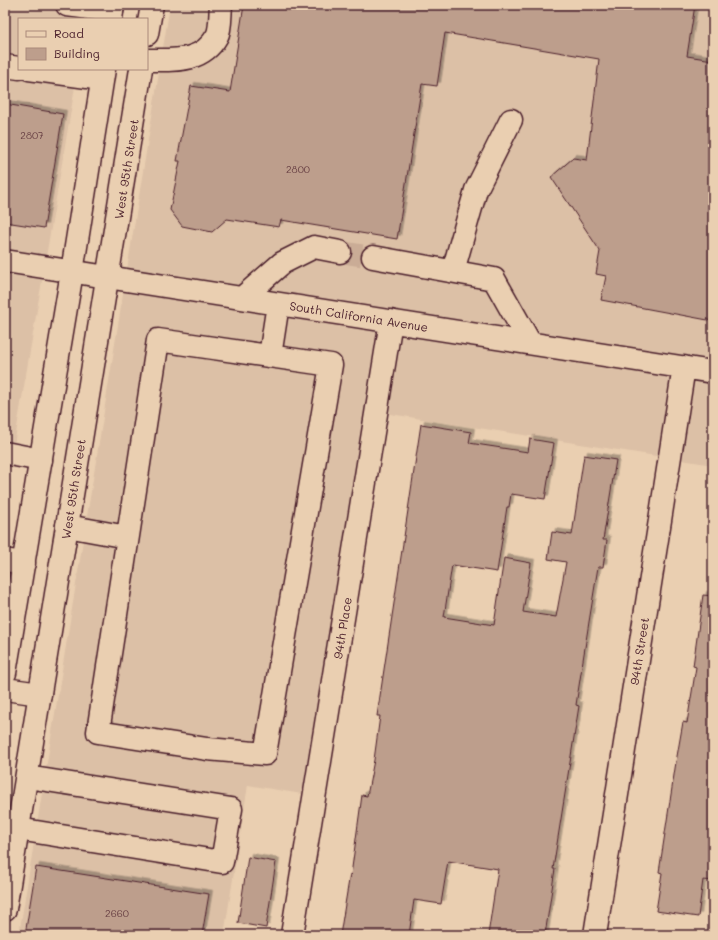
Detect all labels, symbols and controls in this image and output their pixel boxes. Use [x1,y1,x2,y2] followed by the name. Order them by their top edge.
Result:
[18,18,148,70] legend
[54,25,84,41] text: Road
[54,45,100,61] text: Building
[110,118,142,220] street label: West 95th Street
[20,128,44,142] house number: 2807
[286,162,310,176] house number: 2800
[289,297,429,335] street label: South California Avenue
[57,438,89,540] street label: West 95th Street
[329,596,355,660] street label: 94th Place
[626,616,652,686] street label: 94th Street
[105,906,129,920] house number: 2660

